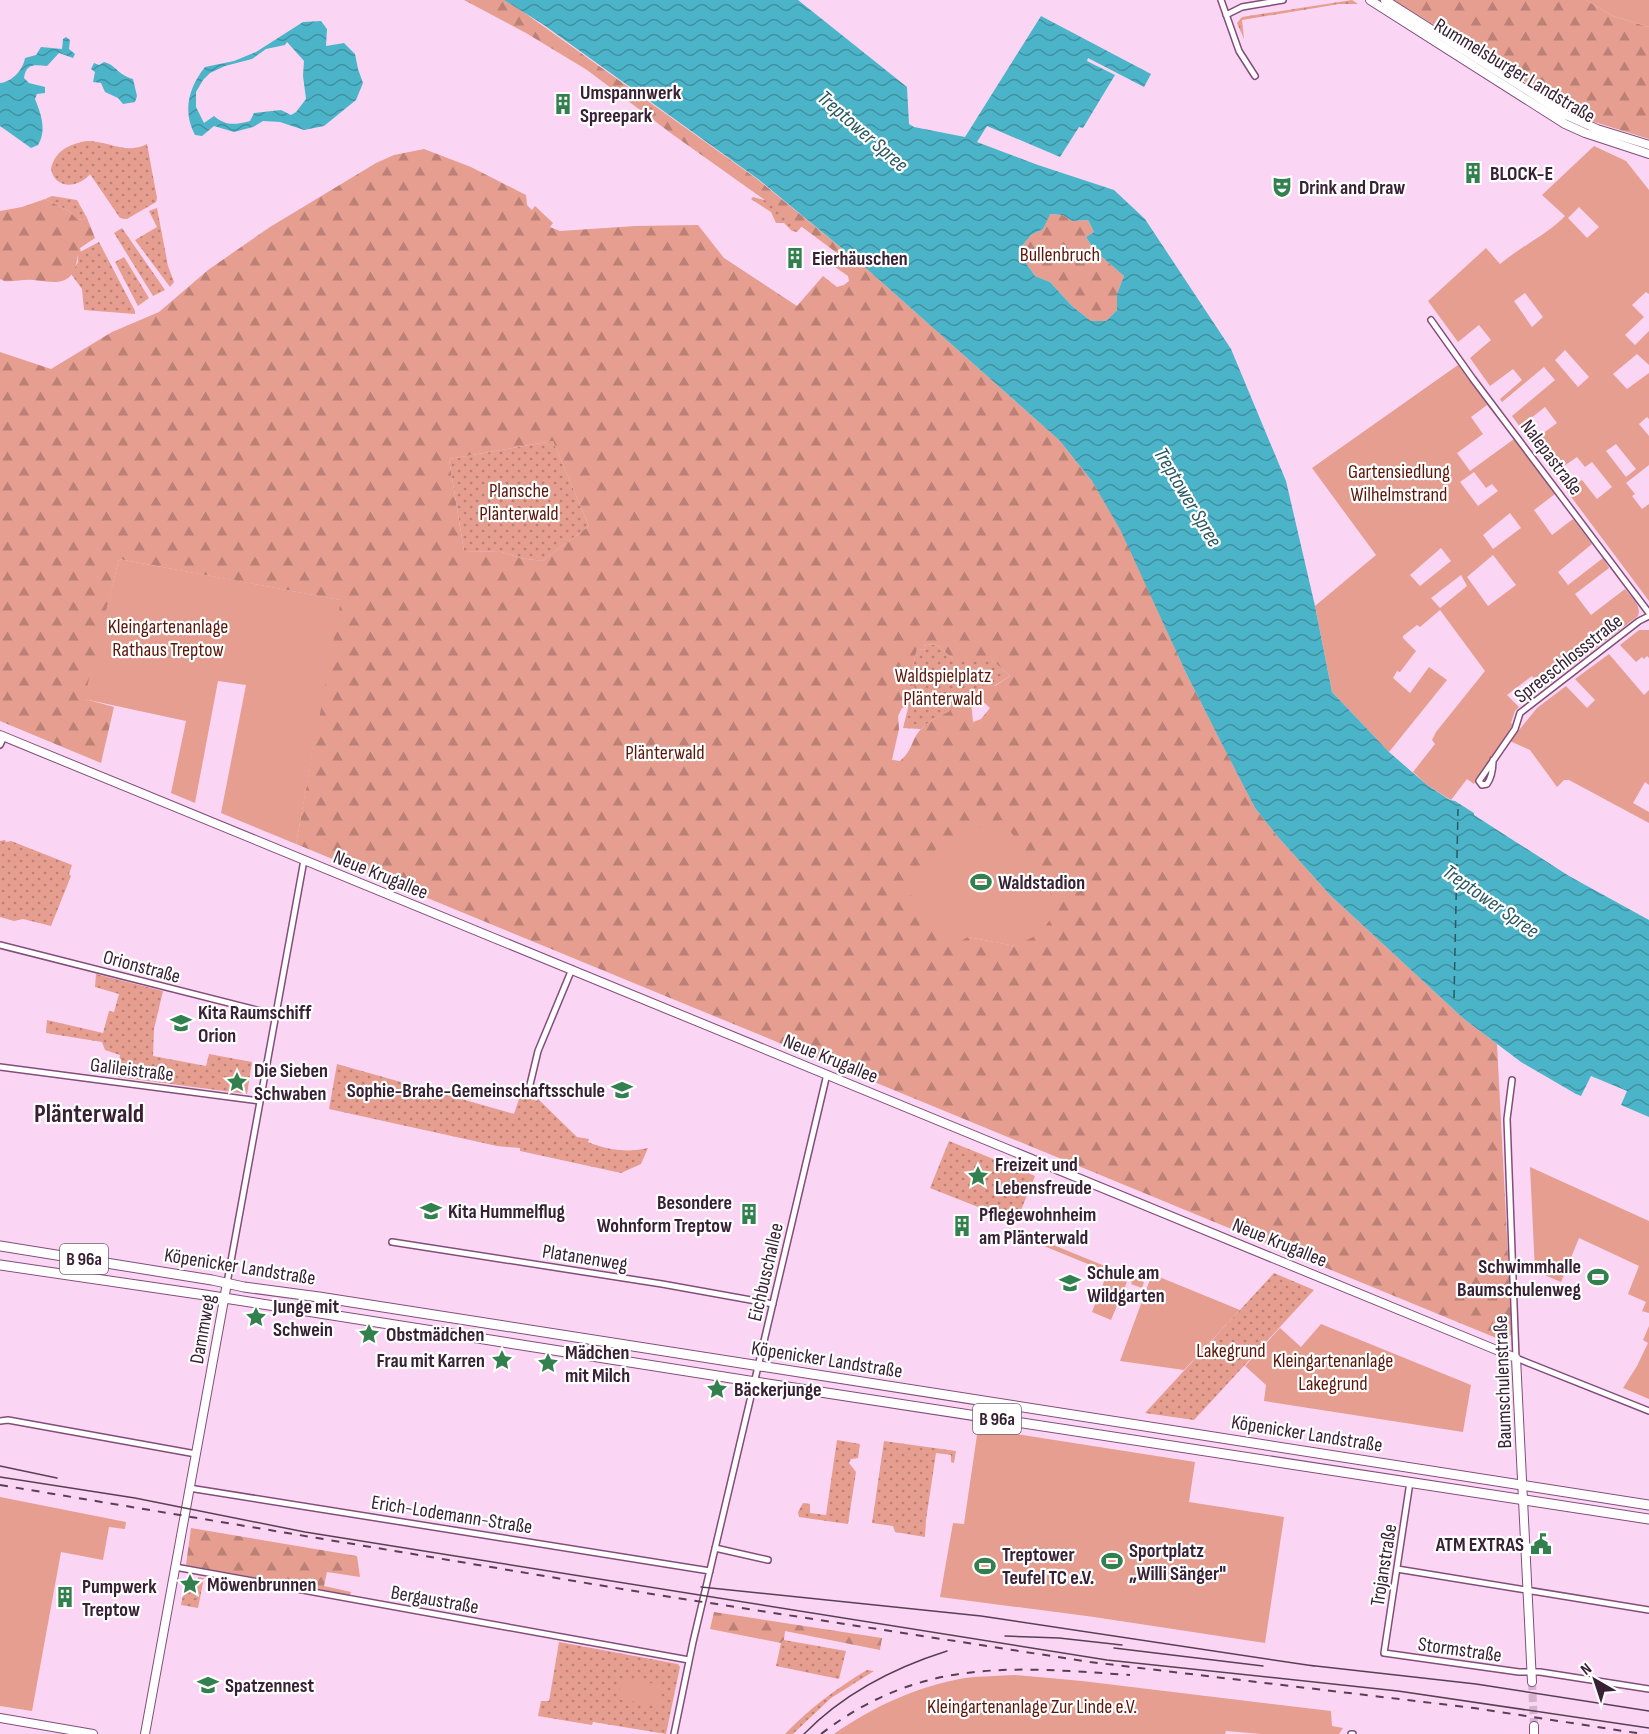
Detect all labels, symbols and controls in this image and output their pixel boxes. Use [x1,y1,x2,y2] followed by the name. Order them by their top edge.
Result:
[1430,13,1599,128] street label: Rummelsburger Landstraße
[580,81,682,128] place label: Umspannwerk Spreepark
[812,85,913,178] water label: Treptower Spree
[551,92,575,116] building icon: Umspannwerk Spreepark
[1461,161,1485,185] building icon: BLOCK-E
[1490,162,1553,186] place label: BLOCK-E
[1270,175,1294,199] theatre icon: Drink and Draw
[1299,176,1405,200] place label: Drink and Draw
[1020,243,1100,267] park label: Bullenbruch
[783,246,807,270] building icon: Eierhäuschen
[812,247,908,271] place label: Eierhäuschen
[1515,415,1587,500] street label: Nalepastraße
[1148,443,1227,552] water label: Treptower Spree
[1348,460,1450,507] park label: Gartensiedlung Wilhelmstrand
[479,479,559,526] park label: Plansche Plänterwald
[1510,609,1628,709] street label: Spreeschlossstraße
[108,615,228,662] park label: Kleingartenanlage Rathaus Treptow
[895,664,991,711] park label: Waldspielplatz Plänterwald
[625,741,705,765] park label: Plänterwald
[330,845,431,905] street label: Neue Krugallee
[1438,859,1544,944] water label: Treptower Spree
[969,870,993,894] sports icon: Waldstadion
[998,871,1085,895] place label: Waldstadion
[100,945,183,989] street label: Orionstraße
[198,1001,312,1048] place label: Kita Raumschiff Orion
[169,1011,193,1035] school or university icon: Kita Raumschiff Orion
[780,1029,881,1089] street label: Neue Krugallee
[89,1053,175,1087] street label: Galileistraße
[254,1059,328,1106] place label: Die Sieben Schwaben
[225,1070,249,1094] place icon: Die Sieben Schwaben
[610,1078,634,1102] school or university icon: Sophie-Brahe-Gemeinschaftsschule
[347,1079,605,1103] place label: Sophie-Brahe-Gemeinschaftsschule
[34,1099,144,1130] district label: Plänterwald
[995,1153,1092,1200] place label: Freizeit und Lebensfreude
[966,1164,990,1188] place icon: Freizeit und Lebensfreude
[597,1191,732,1238] place label: Besondere Wohnform Treptow
[419,1199,443,1223] school or university icon: Kita Hummelflug
[448,1200,565,1224] place label: Kita Hummelflug
[737,1202,761,1226] building icon: Besondere Wohnform Treptow
[979,1203,1096,1250] place label: Pflegewohnheim am Plänterwald
[1229,1213,1330,1273] street label: Neue Krugallee
[950,1214,974,1238] building icon: Pflegewohnheim am Plänterwald
[743,1221,789,1324] street label: Eichbuschallee
[541,1239,629,1277] street label: Platanenweg
[163,1243,317,1291] street label: Köpenicker Landstraße
[60,1244,108,1274] road number: B 96a
[1457,1255,1582,1302] place label: Schwimmhalle Baumschulenweg
[1087,1261,1165,1308] place label: Schule am Wildgarten
[1586,1265,1610,1289] sports icon: Schwimmhalle Baumschulenweg
[1058,1271,1082,1295] school or university icon: Schule am Wildgarten
[185,1292,221,1366] street label: Dammweg
[272,1295,339,1342] place label: Junge mit Schwein
[244,1305,268,1329] place icon: Junge mit Schwein
[1489,1315,1517,1449] street label: Baumschulenstraße
[357,1322,381,1346] place icon: Obstmädchen
[386,1323,484,1347] place label: Obstmädchen
[750,1336,904,1384] street label: Köpenicker Landstraße
[1196,1339,1266,1363] park label: Lakegrund
[565,1341,630,1388] place label: Mädchen mit Milch
[490,1348,514,1372] place icon: Frau mit Karren
[376,1349,485,1373] place label: Frau mit Karren
[1273,1349,1393,1396] park label: Kleingartenanlage Lakegrund
[536,1351,560,1375] place icon: Mädchen mit Milch
[705,1377,729,1401] place icon: Bäckerjunge
[734,1378,821,1402] place label: Bäckerjunge
[973,1404,1021,1434] road number: B 96a
[1230,1410,1384,1458] street label: Köpenicker Landstraße
[370,1490,534,1540] street label: Erich-Lodemann-Straße
[1366,1522,1402,1608] street label: Trojanstraße
[1529,1532,1553,1556] public building icon: ATM EXTRAS
[1435,1533,1524,1557] place label: ATM EXTRAS
[1129,1539,1226,1586] place label: Sportplatz „Willi Sänger"
[1002,1543,1094,1590] place label: Treptower Teufel TC e.V.
[1100,1549,1124,1573] sports icon: Sportplatz „Willi Sänger"
[973,1554,997,1578] sports icon: Treptower Teufel TC e.V.
[178,1572,202,1596] place icon: Möwenbrunnen
[207,1573,317,1597] place label: Möwenbrunnen
[82,1575,157,1622] place label: Pumpwerk Treptow
[389,1580,481,1620] street label: Bergaustraße
[53,1585,77,1609] building icon: Pumpwerk Treptow
[1416,1632,1503,1668] street label: Stormstraße
[1565,1650,1625,1710] north arrow
[1577,1659,1596,1680] text: N
[196,1673,220,1697] school or university icon: Spatzennest
[225,1674,315,1698] place label: Spatzennest
[927,1695,1137,1719] park label: Kleingartenanlage Zur Linde e.V.

